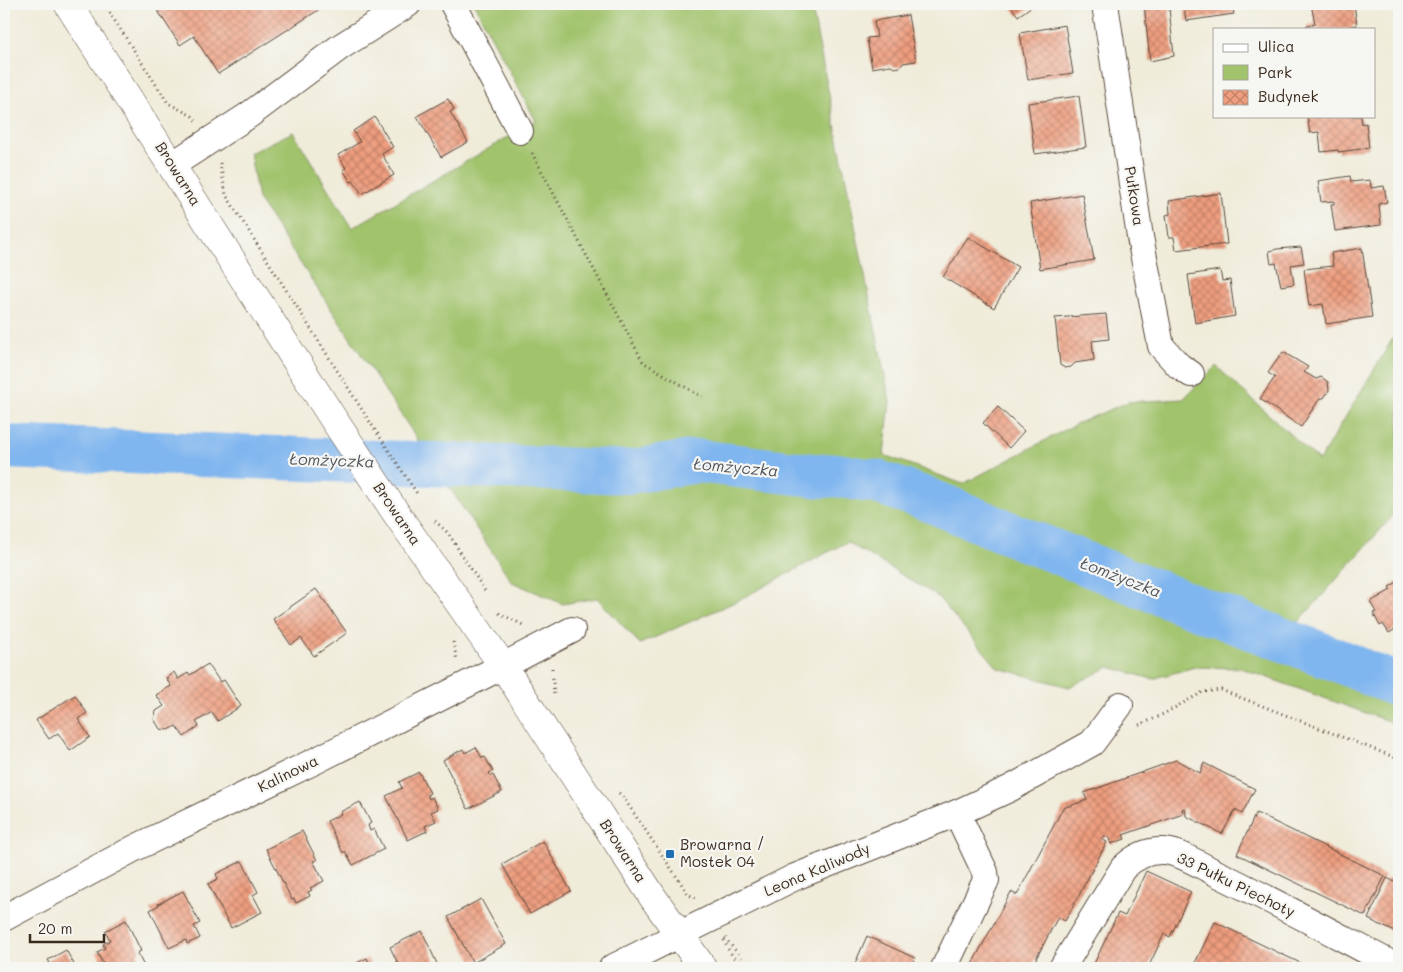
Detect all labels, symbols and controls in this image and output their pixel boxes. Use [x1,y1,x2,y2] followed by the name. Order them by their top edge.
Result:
[1213,28,1376,118] legend
[1258,36,1295,56] text: Ulica
[1258,62,1292,82] text: Park
[1258,86,1318,106] text: Budynek
[151,138,206,209] street label: Browarna
[1120,165,1150,227] street label: Pułkowa
[289,448,375,471] water label: Łomżyczka
[693,452,779,481] water label: Łomżyczka
[369,478,426,549] street label: Browarna
[1078,552,1164,602] water label: Łomżyczka
[254,750,321,796] street label: Kalinowa
[596,815,652,886] street label: Browarna
[680,834,765,871] place label: Browarna / Mostek 04
[761,838,873,900] street label: Leona Kaliwody
[1174,847,1299,921] street label: 33 Pułku Piechoty
[664,848,676,860] marker: Browarna / Mostek 04
[30,912,104,944] scale bar
[38,918,72,938] text: 20 m

